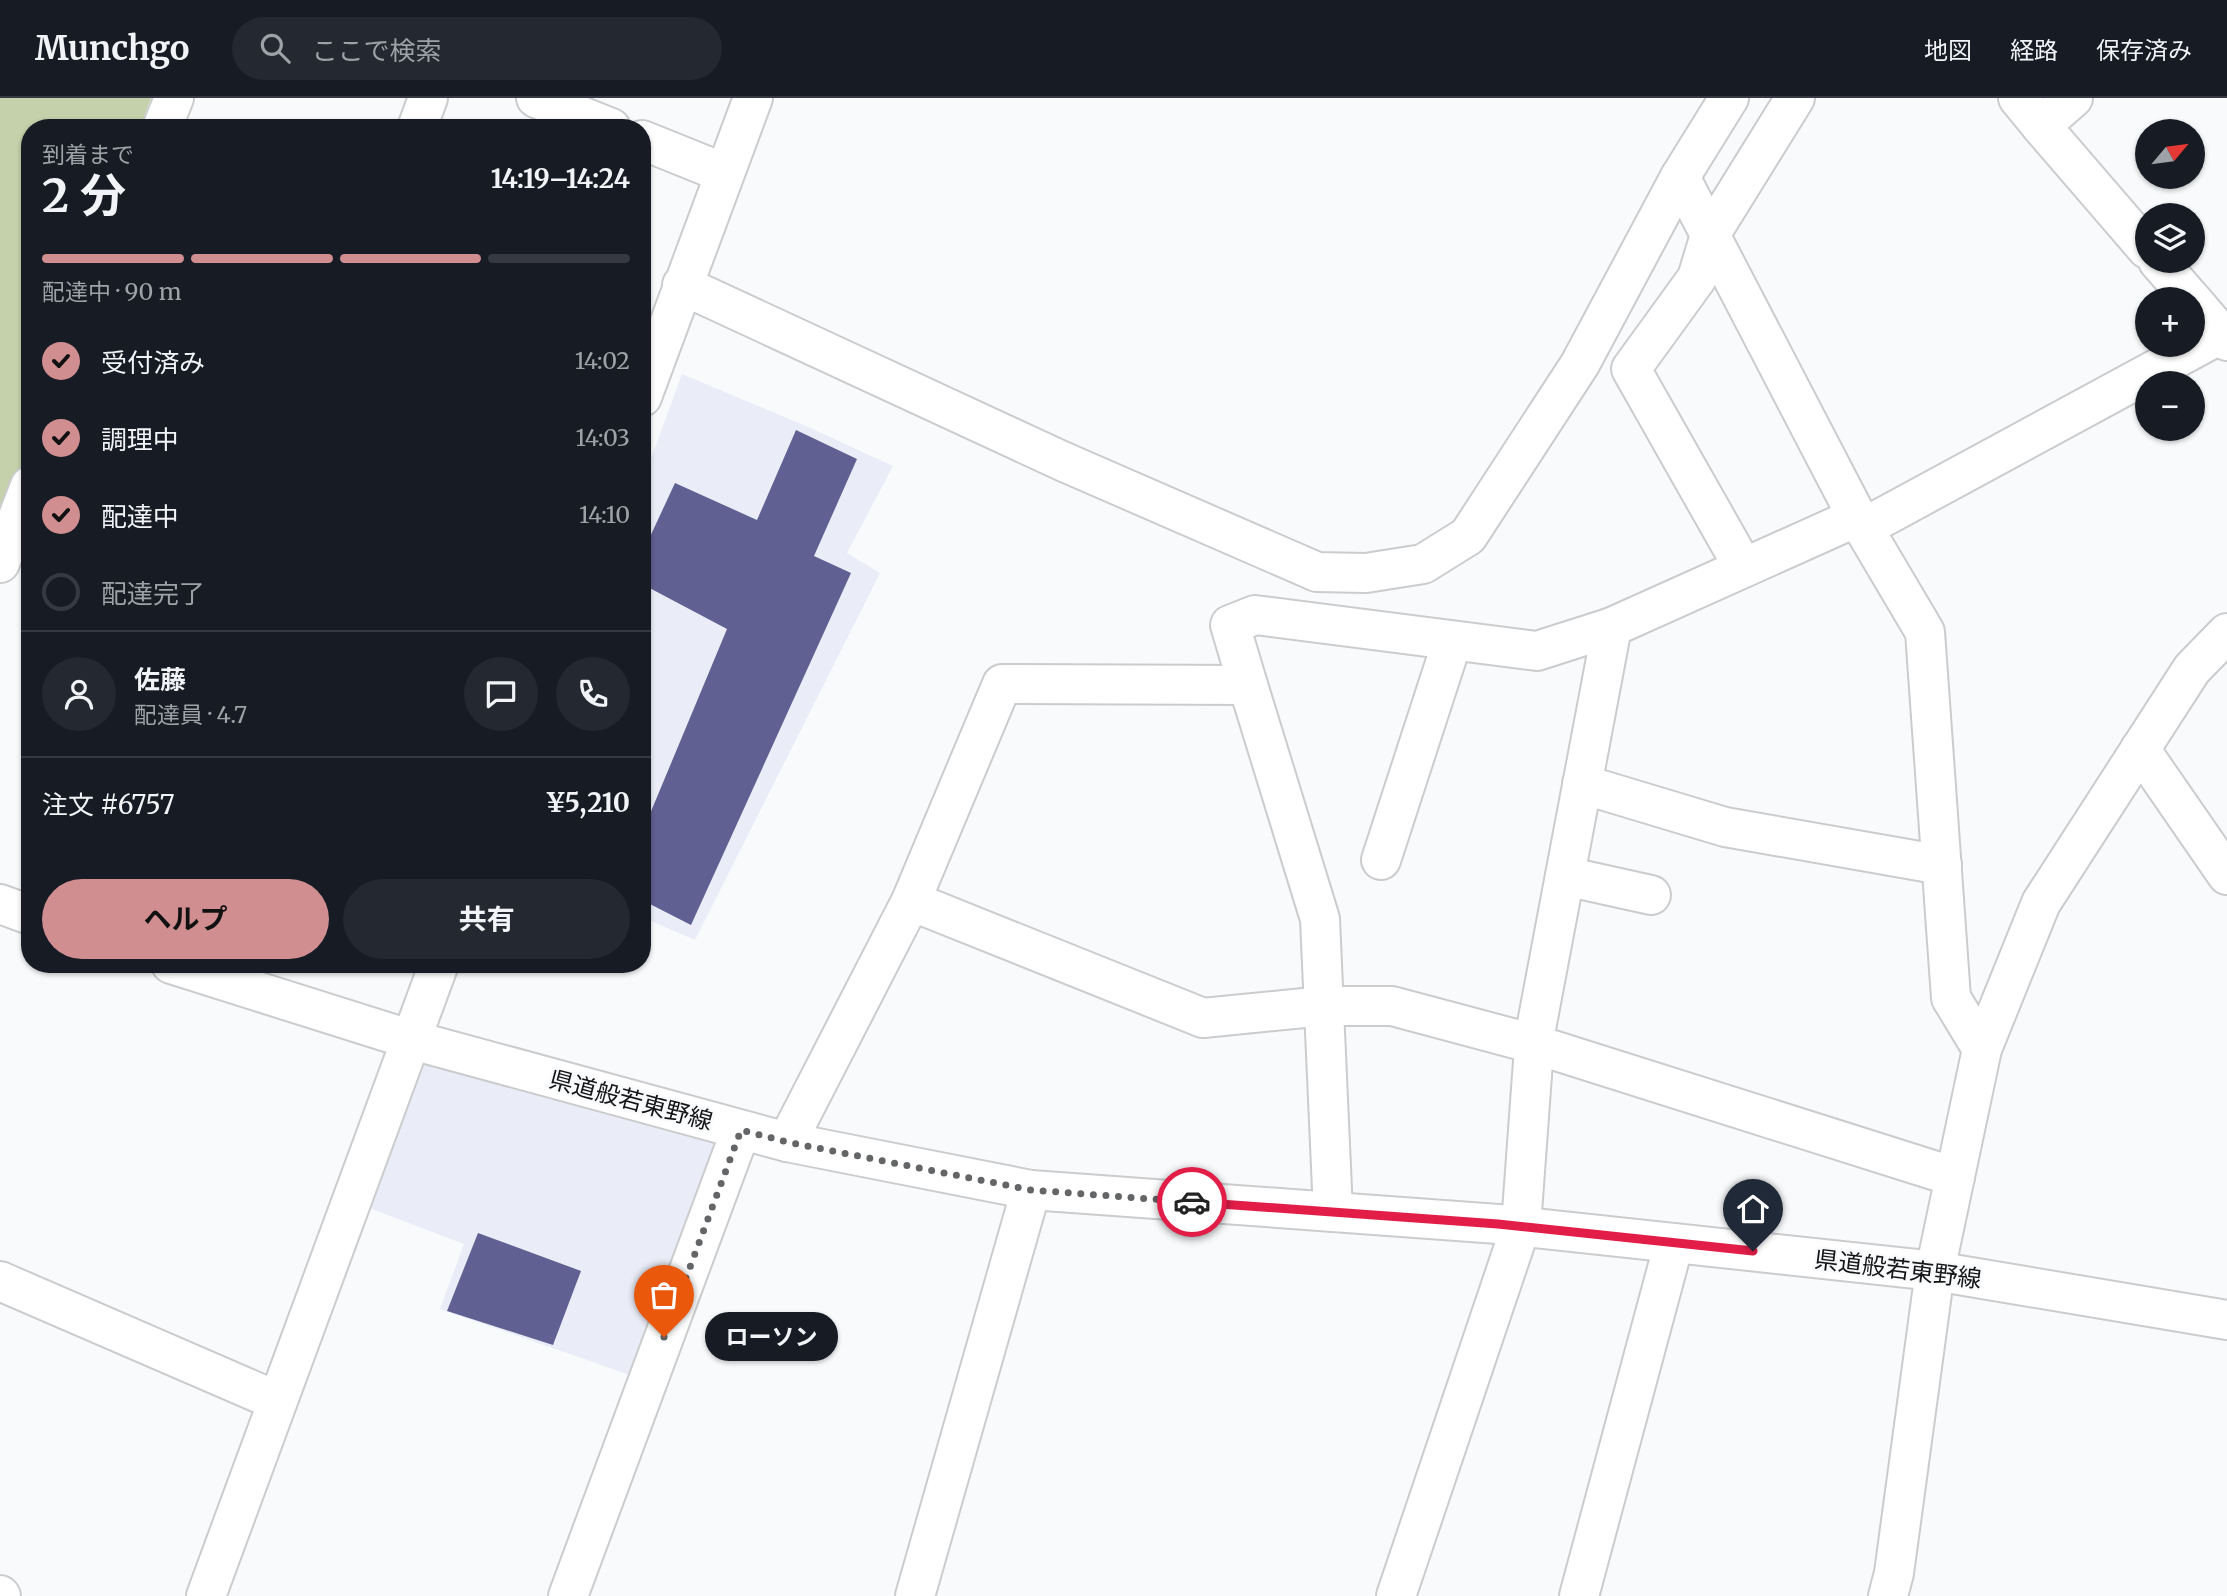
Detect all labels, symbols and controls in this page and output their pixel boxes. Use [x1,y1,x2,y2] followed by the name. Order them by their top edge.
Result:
[232,17,722,80] search box
[35,28,190,69] text: Munchgo
[256,29,294,67] icon: search
[312,34,442,67] text: ここで検索
[1924,35,1972,66] text: 地図
[2010,35,2058,66] text: 経路
[2096,35,2192,66] text: 保存済み
[2135,119,2205,189] north arrow
[2135,119,2205,441] map controls
[42,140,134,169] text: 到着まで
[491,162,630,195] text: 14:19–14:24
[42,167,126,225] text: 2 分
[2135,203,2205,273] button: layers
[42,277,182,306] text: 配達中 · 90 m
[2135,287,2205,357] button: +
[42,342,80,380] icon: check
[101,346,205,379] text: 受付済み
[575,346,630,375] text: 14:02
[2135,371,2205,441] button: −
[42,419,80,457] icon: check
[101,423,179,456] text: 調理中
[576,423,630,452] text: 14:03
[42,496,80,534] icon: check
[101,500,179,533] text: 配達中
[579,500,630,529] text: 14:10
[101,577,205,610] text: 配達完了
[42,657,116,731] button: person
[464,657,538,731] button: chat
[556,657,630,731] button: phone
[134,663,186,696] text: 佐藤
[134,700,247,729] text: 配達員 · 4.7
[545,786,630,819] text: ¥5,210
[42,788,174,821] text: 注文 #6757
[42,879,329,959] button: ヘルプ
[343,879,630,959] button: 共有
[546,1063,716,1137] street label: 県道般若東野線
[1157,1167,1227,1237] courier
[1723,1179,1783,1251] pin
[1173,1183,1211,1221] icon: car
[1734,1190,1772,1228] icon: home
[1813,1243,1983,1295] street label: 県道般若東野線
[634,1265,694,1337] pin
[645,1276,683,1314] icon: bag
[706,1312,839,1362] callout: ローソン
[726,1322,818,1351] text: ローソン

